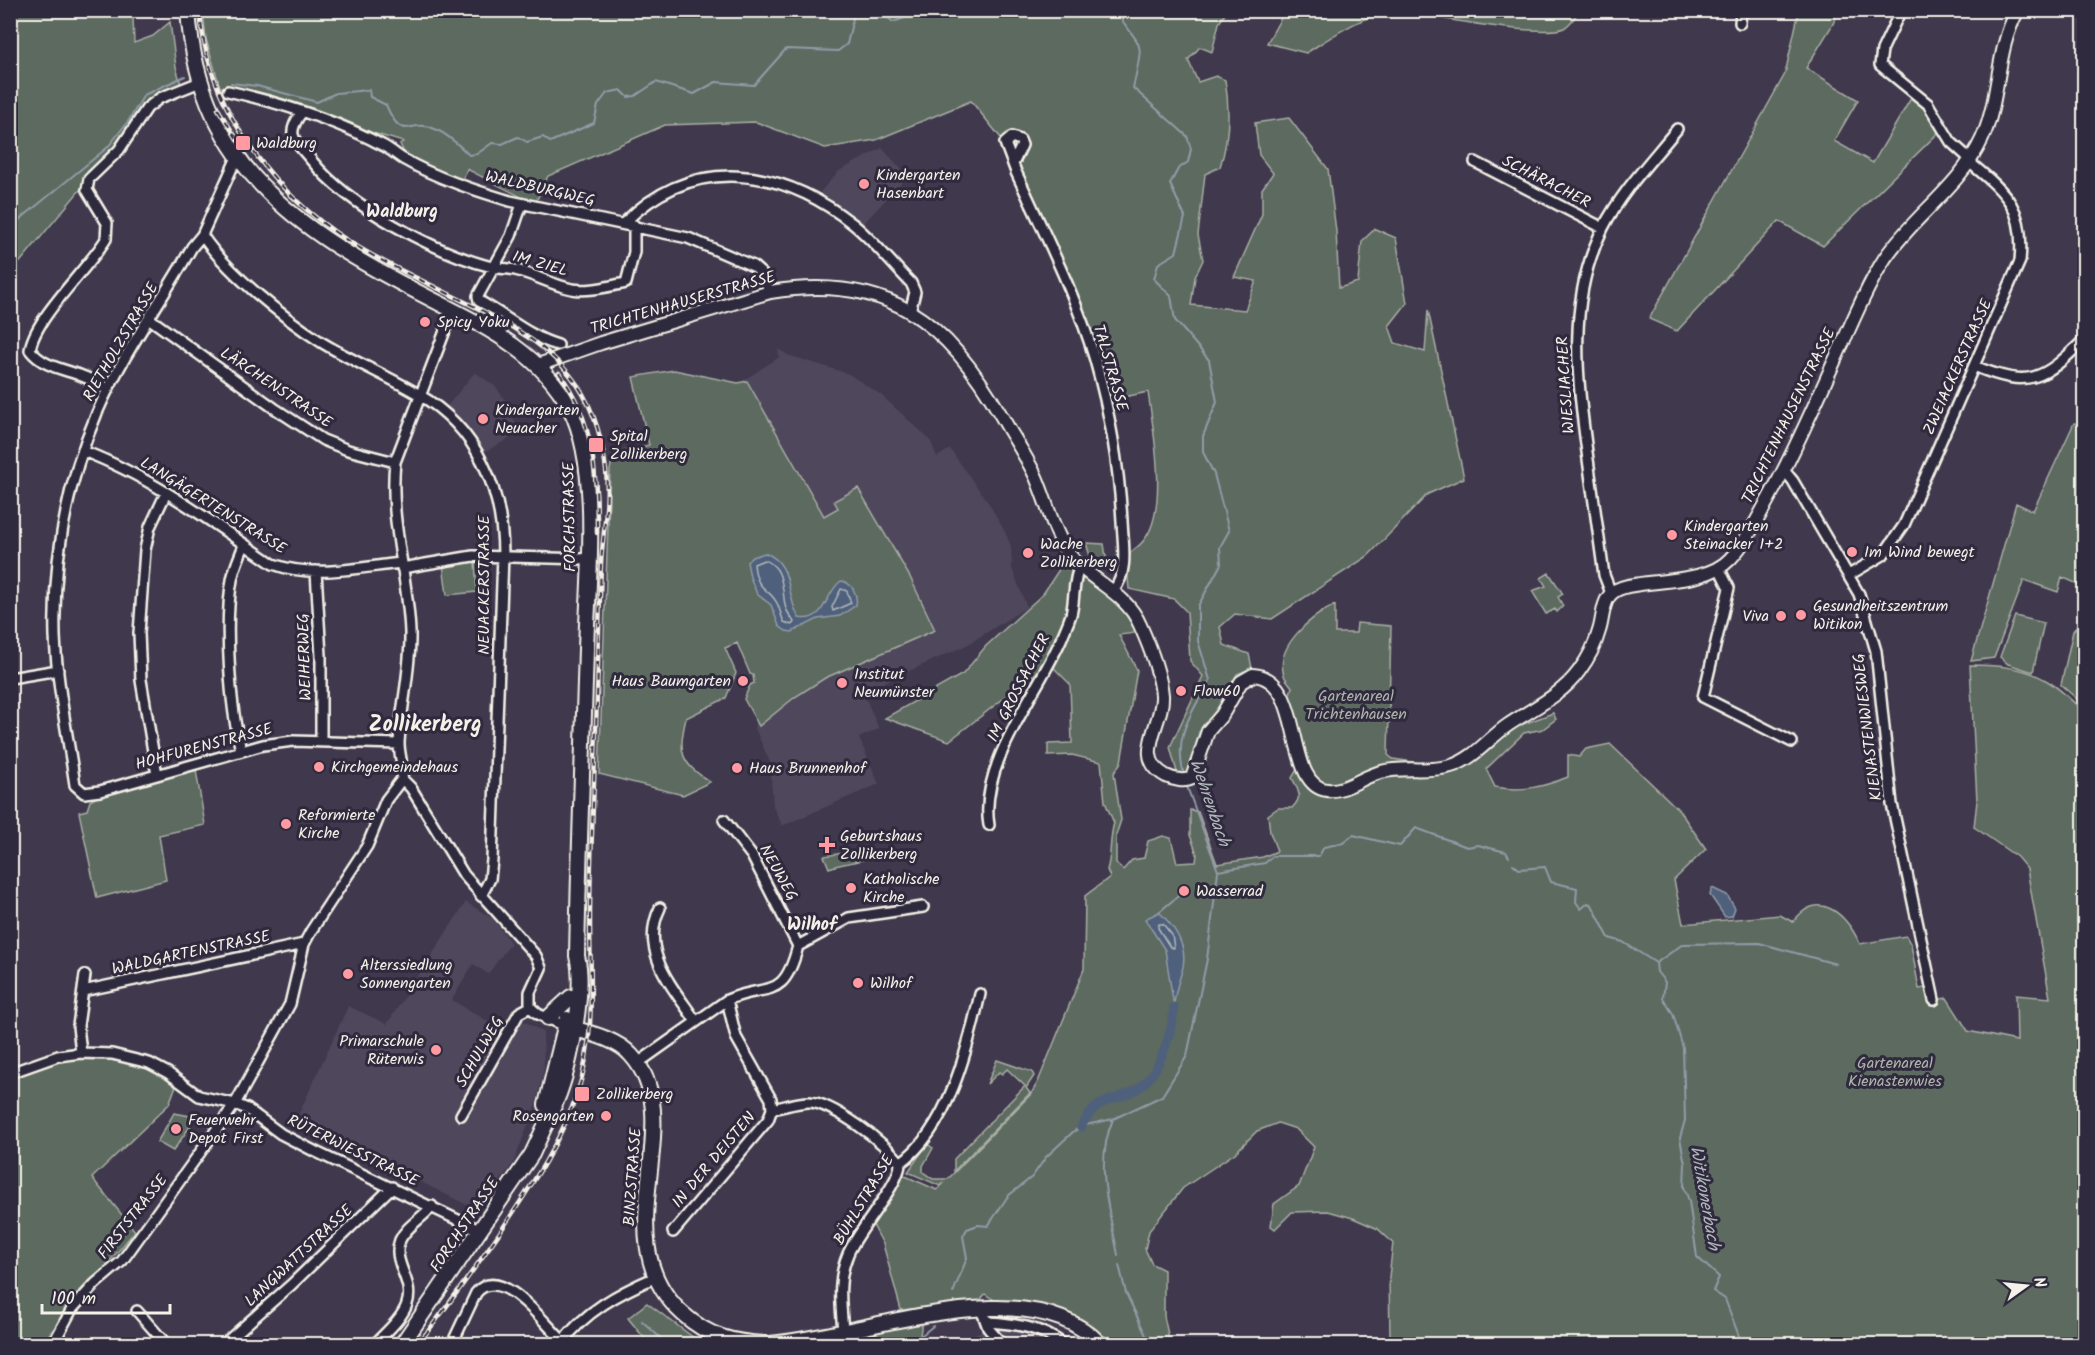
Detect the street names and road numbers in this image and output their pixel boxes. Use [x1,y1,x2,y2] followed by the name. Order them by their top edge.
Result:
[1497,149,1595,215] street label: SCHÄRACHER
[483,164,597,214] street label: WALDBURGWEG
[509,244,571,284] street label: IM ZIEL
[587,264,779,341] street label: TRICHTENHAUSERSTRASSE
[77,277,166,406] street label: RIETHOLZSTRASSE
[1917,294,2000,439] street label: ZWEIACKERSTRASSE
[1086,322,1135,415] street label: TALSTRASSE
[1735,323,1843,508] street label: TRICHTENHAUSENSTRASSE
[1550,335,1582,435] street label: WIESLIACHER
[215,341,338,435] street label: LÄRCHENSTRASSE
[135,451,292,562] street label: LANGÄGERTENSTRASSE
[557,461,583,572] street label: FORCHSTRASSE
[472,515,497,655] street label: NEUACKERSTRASSE
[291,613,319,701] street label: WEIHERWEG
[981,629,1057,747] street label: IM GROSSACHER
[1847,652,1889,802] street label: KIENASTENWIESWEG
[133,716,276,777] street label: HOHFURENSTRASSE
[752,840,804,906] street label: NEUWEG
[109,924,273,982] street label: WALDGARTENSTRASSE
[449,1012,511,1092] street label: SCHULWEG
[666,1106,762,1214] street label: IN DER DEISTEN
[283,1108,424,1194] street label: RÜTERWIESSTRASSE
[617,1126,649,1227] street label: BINZSTRASSE
[827,1149,901,1250] street label: BÜHLSTRASSE
[92,1169,175,1265] street label: FIRSTSTRASSE
[424,1172,507,1278] street label: FORCHSTRASSE
[239,1198,360,1313] street label: LANGWATTSTRASSE

